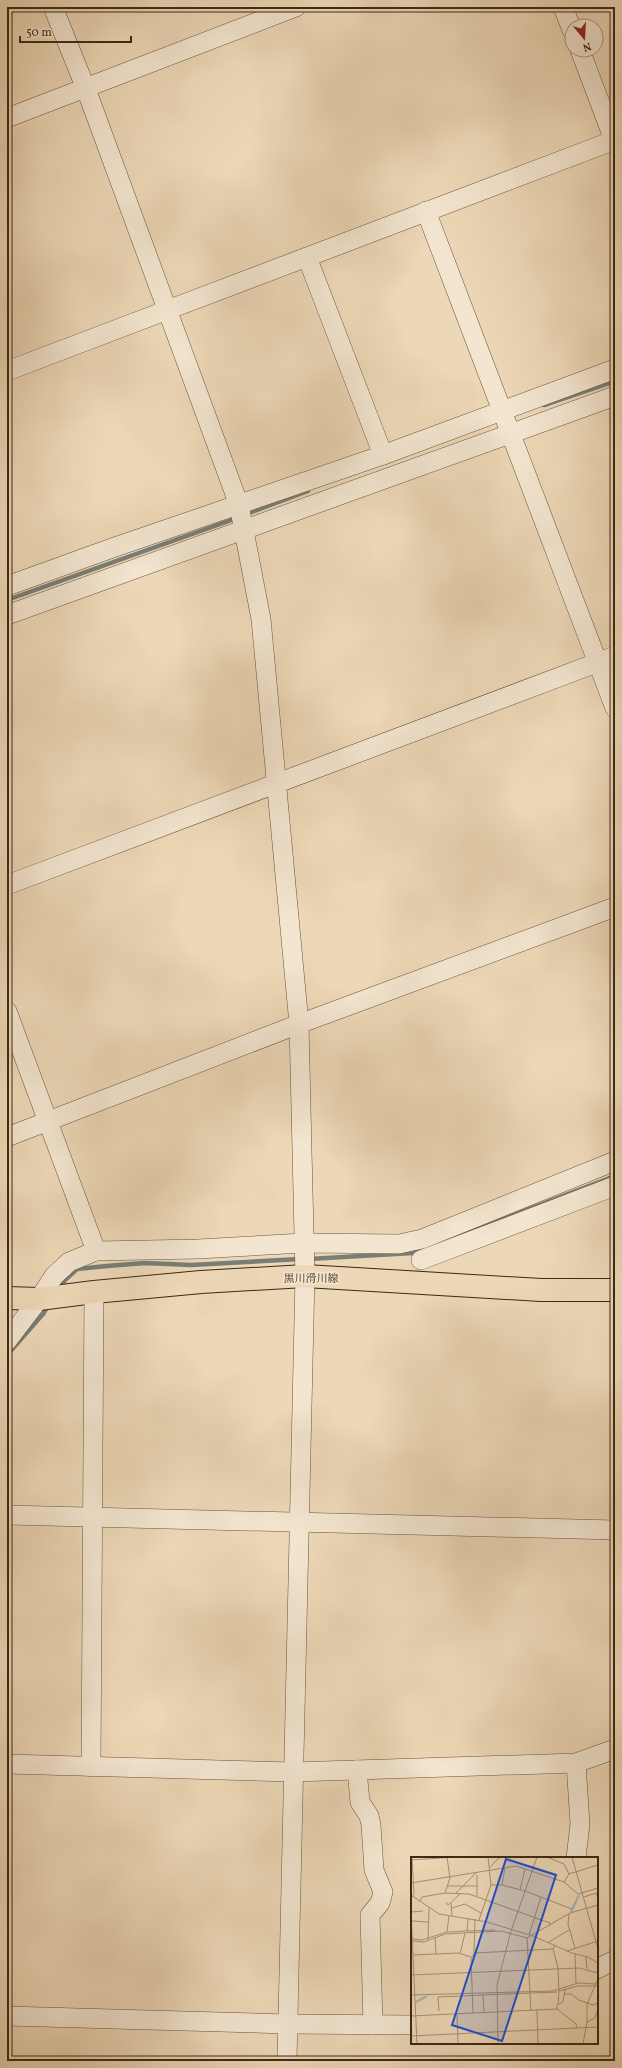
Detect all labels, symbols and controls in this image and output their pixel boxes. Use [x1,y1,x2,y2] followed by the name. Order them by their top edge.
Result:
[20,18,131,44] scale bar
[564,18,604,58] north arrow
[26,25,52,41] text: 50 m
[581,38,593,54] text: N
[284,1272,339,1287] street label: 黒川滑川線
[411,1857,598,2044] inset map

